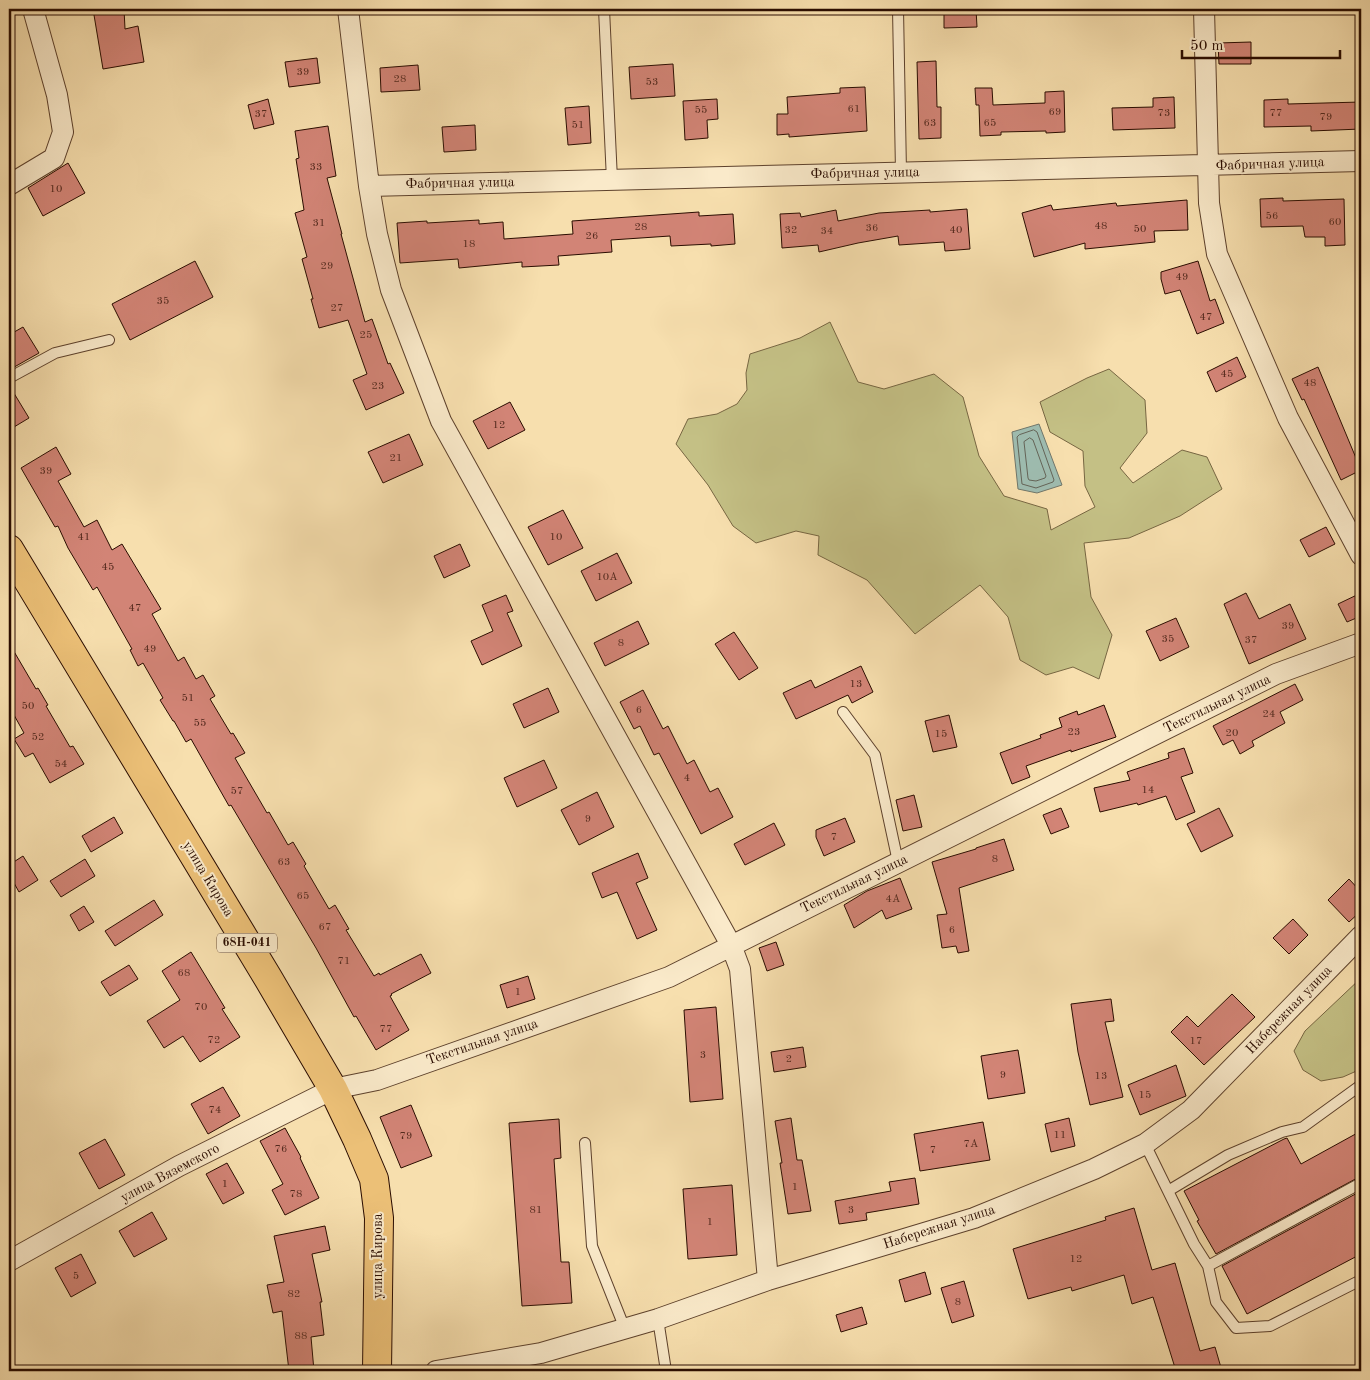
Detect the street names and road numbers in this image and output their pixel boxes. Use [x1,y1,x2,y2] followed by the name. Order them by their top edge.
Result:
[1215,155,1325,173] street label: Фабричная улица
[810,165,920,181] street label: Фабричная улица
[405,175,515,191] street label: Фабричная улица
[1161,672,1273,736] street label: Текстильная улица
[180,839,236,919] street label: улица Кирова
[798,852,910,916] street label: Текстильная улица
[217,934,277,952] road number: 68Н-041
[1243,963,1335,1057] street label: Набережная улица
[424,1016,540,1068] street label: Текстильная улица
[118,1141,222,1205] street label: улица Вяземского
[881,1202,997,1252] street label: Набережная улица
[371,1213,385,1299] street label: улица Кирова

